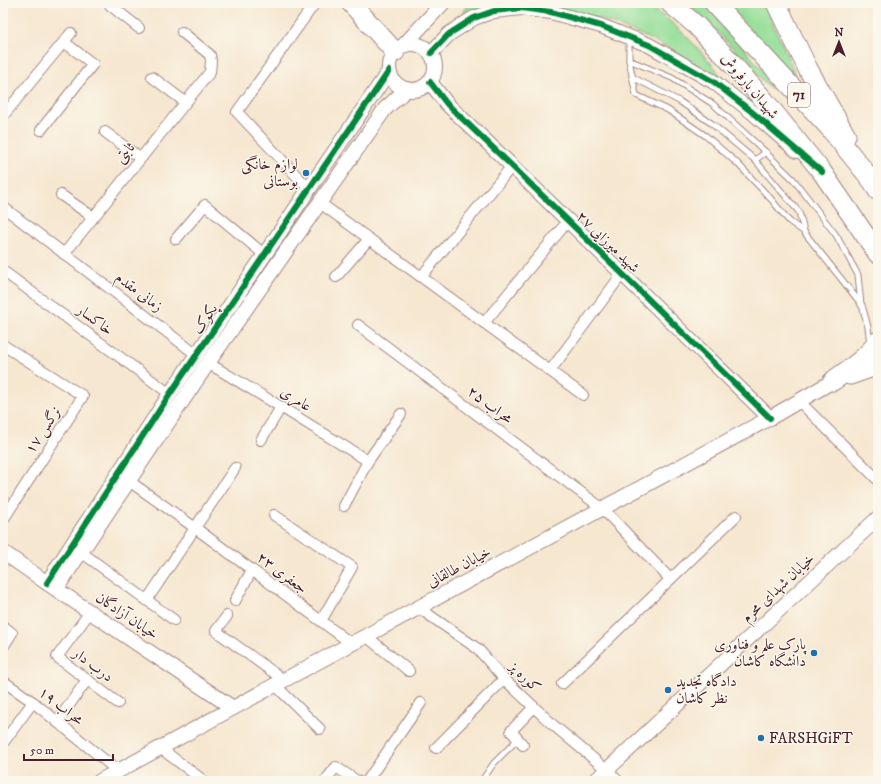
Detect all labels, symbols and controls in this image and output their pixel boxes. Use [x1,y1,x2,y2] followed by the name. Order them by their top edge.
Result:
[819,22,859,62] north arrow
[834,26,844,40] text: N
[717,49,783,123] street label: شهیدان بارفروش
[788,83,810,107] road number: 71
[111,139,139,167] street label: ثابتی
[241,155,298,191] place label: لوازم خانگی بوستانی
[301,168,311,178] marker: لوازم خانگی بوستانی
[572,207,644,277] street label: شهید میرزایی ۲۷
[110,268,167,318] street label: زمانی مقدم
[71,299,117,340] street label: خاکسار
[188,299,223,338] street label: پکوک
[276,382,315,417] street label: عامری
[463,382,517,428] street label: محراب ۲۵
[21,403,65,457] street label: نرگس ۱۷
[424,542,494,592] street label: خیابان طالقانی
[253,548,311,598] street label: جعفری ۲۳
[737,549,821,629] street label: خیابان شهدای محرم
[92,588,162,644] street label: خیابان آزادگان
[714,635,807,671] place label: پارک علم و فناوری دانشگاه کاشان
[67,642,117,686] street label: درب دار
[809,648,819,658] marker: پارک علم و فناوری دانشگاه کاشان
[504,656,545,697] street label: کوره پز
[676,672,737,708] place label: دادگاه تجدید نظر کاشان
[35,682,87,730] street label: محراب ۱۹
[663,685,673,695] marker: دادگاه تجدید نظر کاشان
[769,729,853,748] place label: FARSHGiFT
[756,733,766,743] marker: FARSHGiFT
[24,736,113,762] scale bar
[30,743,54,758] text: 50 m

